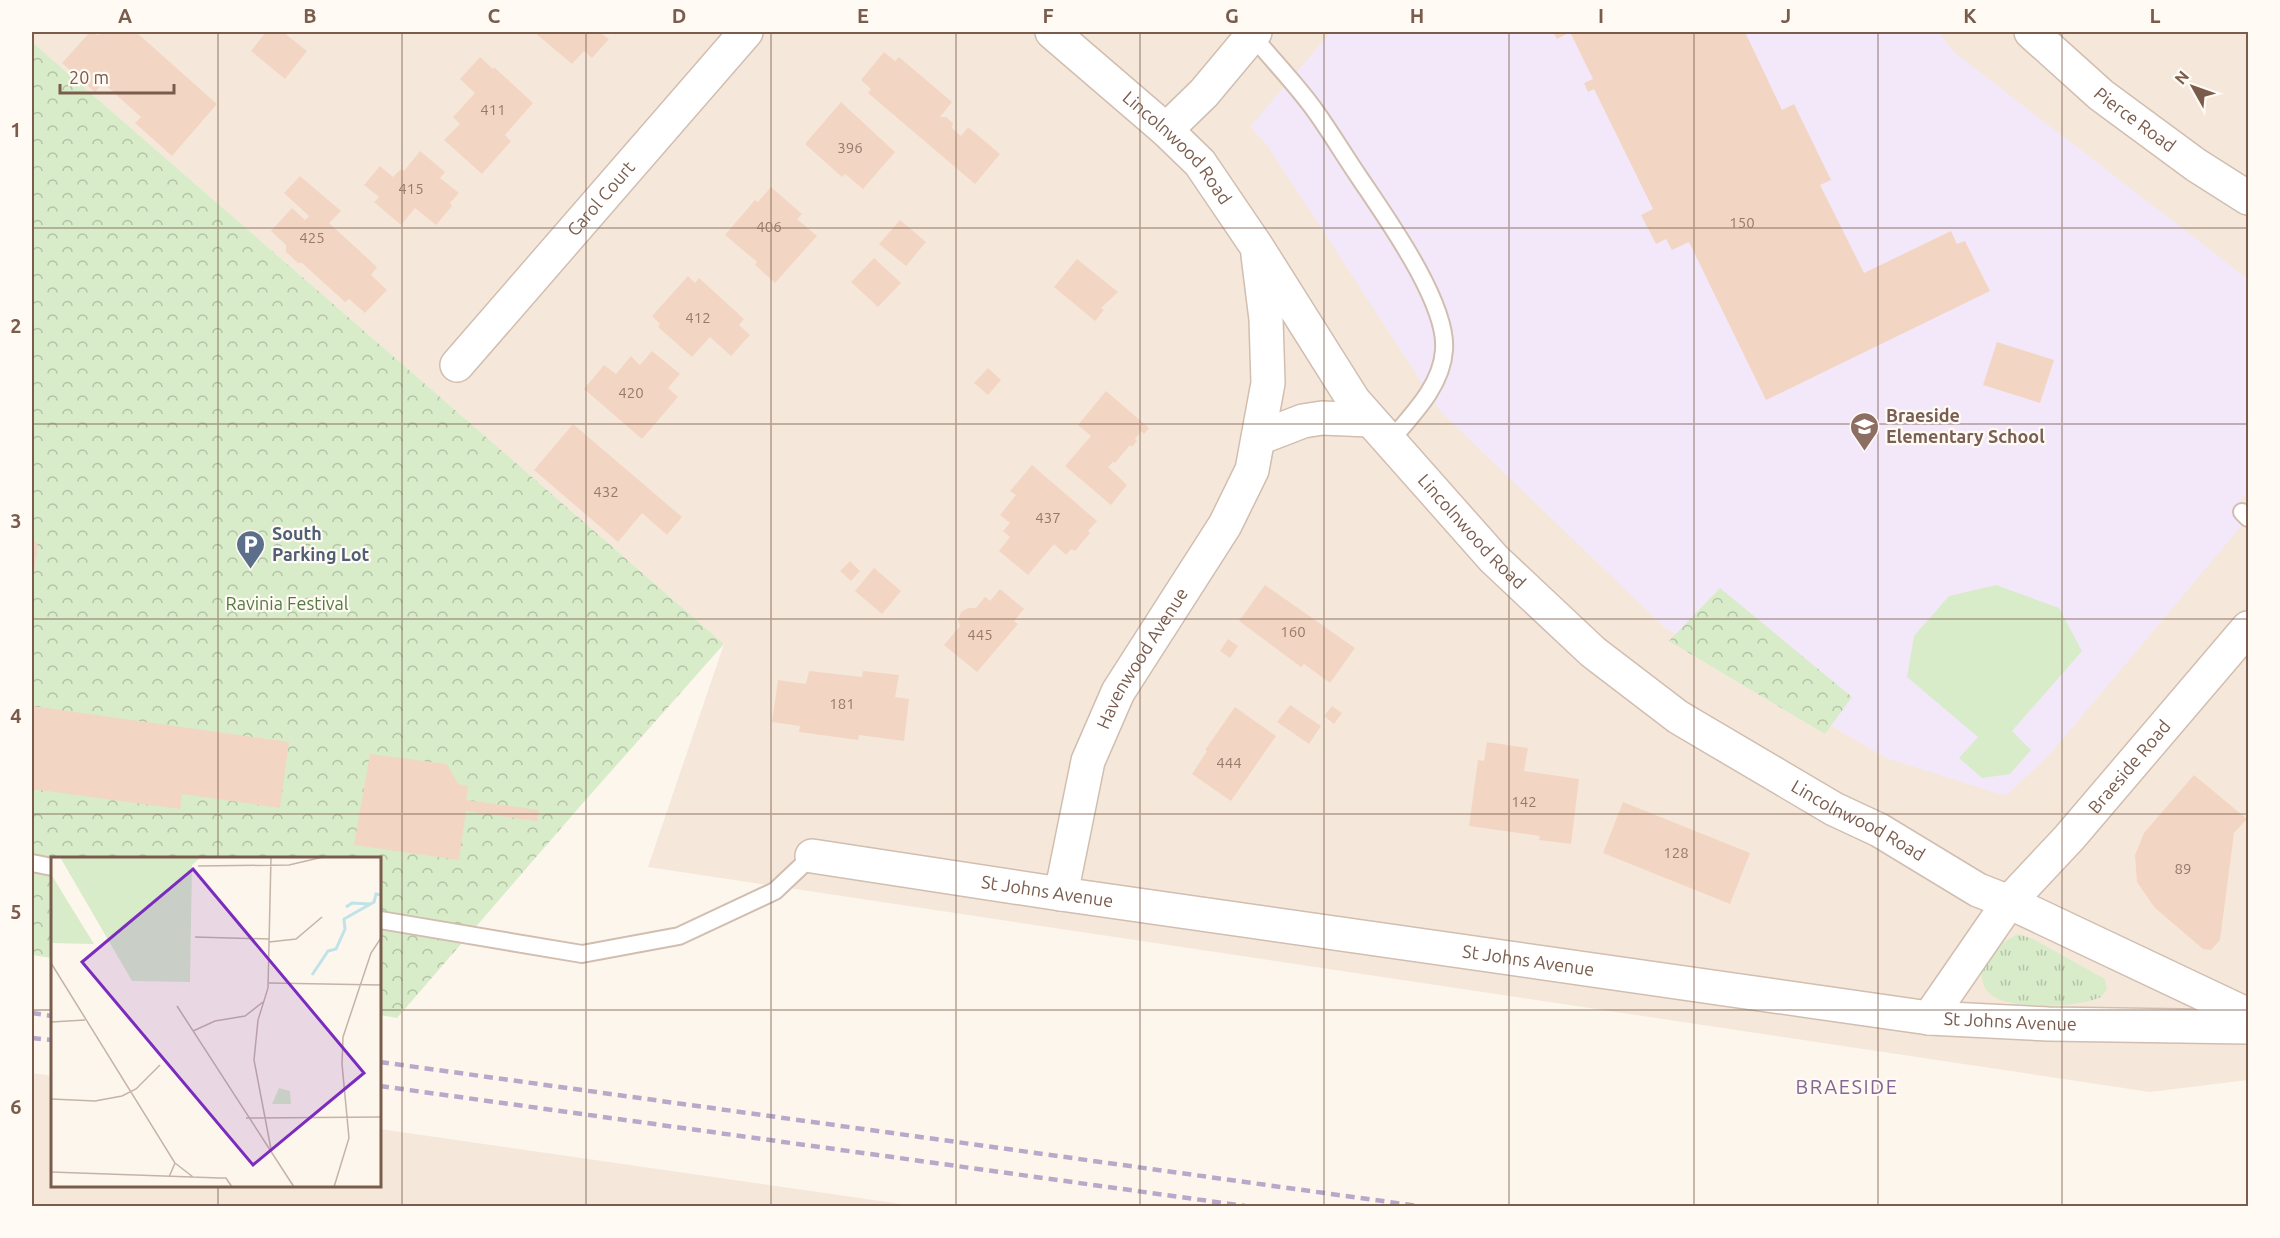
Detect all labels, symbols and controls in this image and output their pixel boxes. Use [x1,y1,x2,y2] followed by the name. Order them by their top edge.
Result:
[118,4,132,27] text: A
[303,4,317,27] text: B
[488,4,501,27] text: C
[672,4,686,27] text: D
[857,4,869,27] text: E
[1042,4,1054,27] text: F
[1225,4,1239,27] text: G
[1410,4,1424,27] text: H
[1598,4,1604,27] text: I
[1781,4,1791,27] text: J
[1963,4,1977,27] text: K
[2150,4,2161,27] text: L
[60,57,174,95] scale bar
[2163,57,2223,117] north arrow
[69,67,109,87] text: 20 m
[2171,67,2192,88] text: N
[2090,83,2180,155] street label: Pierce Road
[1119,87,1236,208] street label: Lincolnwood Road
[480,101,506,118] house number: 411
[10,118,22,141] text: 1
[837,139,863,156] house number: 396
[563,157,638,240] street label: Carol Court
[398,180,424,197] house number: 415
[1729,214,1755,231] house number: 150
[756,218,782,235] house number: 406
[299,229,325,246] house number: 425
[685,309,711,326] house number: 412
[10,314,22,337] text: 2
[618,384,644,401] house number: 420
[1886,405,2045,446] place label: Braeside Elementary School
[1849,410,1881,452] school or university icon: Braeside Elementary School
[1414,470,1530,592] street label: Lincolnwood Road
[593,483,619,500] house number: 432
[10,509,22,532] text: 3
[1035,509,1061,526] house number: 437
[272,523,369,564] place label: South Parking Lot
[235,528,267,570] parking icon: South Parking Lot
[1092,584,1191,732] street label: Havenwood Avenue
[226,593,349,613] park label: Ravinia Festival
[1280,623,1306,640] house number: 160
[967,626,993,643] house number: 445
[829,695,855,712] house number: 181
[10,704,22,727] text: 4
[2084,716,2174,817] street label: Braeside Road
[1216,754,1242,771] house number: 444
[1788,775,1929,864] street label: Lincolnwood Road
[1511,793,1537,810] house number: 142
[1663,844,1689,861] house number: 128
[51,857,381,1187] inset map
[2175,860,2191,877] house number: 89
[980,871,1115,910] street label: St Johns Avenue
[10,900,22,923] text: 5
[1461,940,1596,979] street label: St Johns Avenue
[1943,1008,2077,1033] street label: St Johns Avenue
[1796,1075,1898,1098] district label: BRAESIDE
[10,1095,22,1118] text: 6

